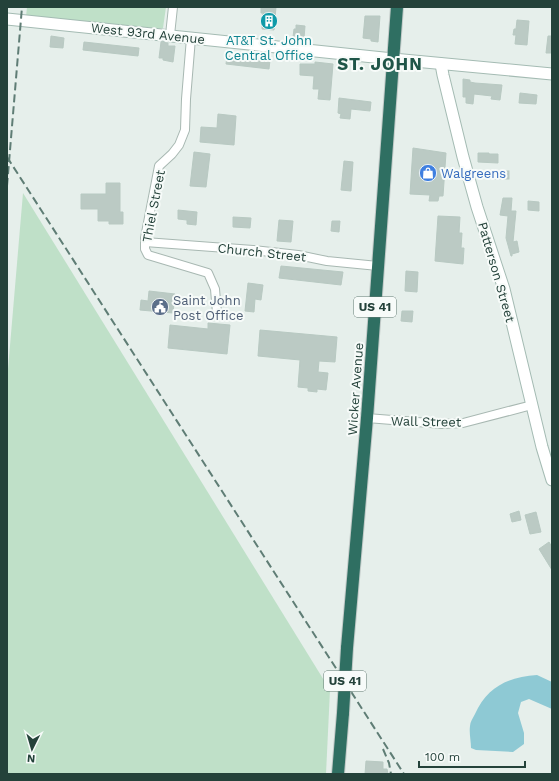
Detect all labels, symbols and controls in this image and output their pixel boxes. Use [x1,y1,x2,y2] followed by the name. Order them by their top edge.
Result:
[259,11,279,31] building icon: AT&T St. John Central Office
[90,20,206,47] street label: West 93rd Avenue
[225,33,313,63] place label: AT&T St. John Central Office
[337,54,423,74] district label: ST. JOHN
[418,163,438,183] shop icon: Walgreens
[441,166,506,181] place label: Walgreens
[139,168,168,244] street label: Thiel Street
[475,220,518,325] street label: Patterson Street
[217,240,308,265] street label: Church Street
[173,293,244,323] place label: Saint John Post Office
[150,297,170,317] public building icon: Saint John Post Office
[354,297,396,317] road number: US 41
[345,342,366,436] street label: Wicker Avenue
[391,413,462,430] street label: Wall Street
[324,671,366,691] road number: US 41
[12,729,52,769] north arrow
[419,743,525,769] scale bar
[425,750,460,764] text: 100 m
[27,752,36,765] text: N

